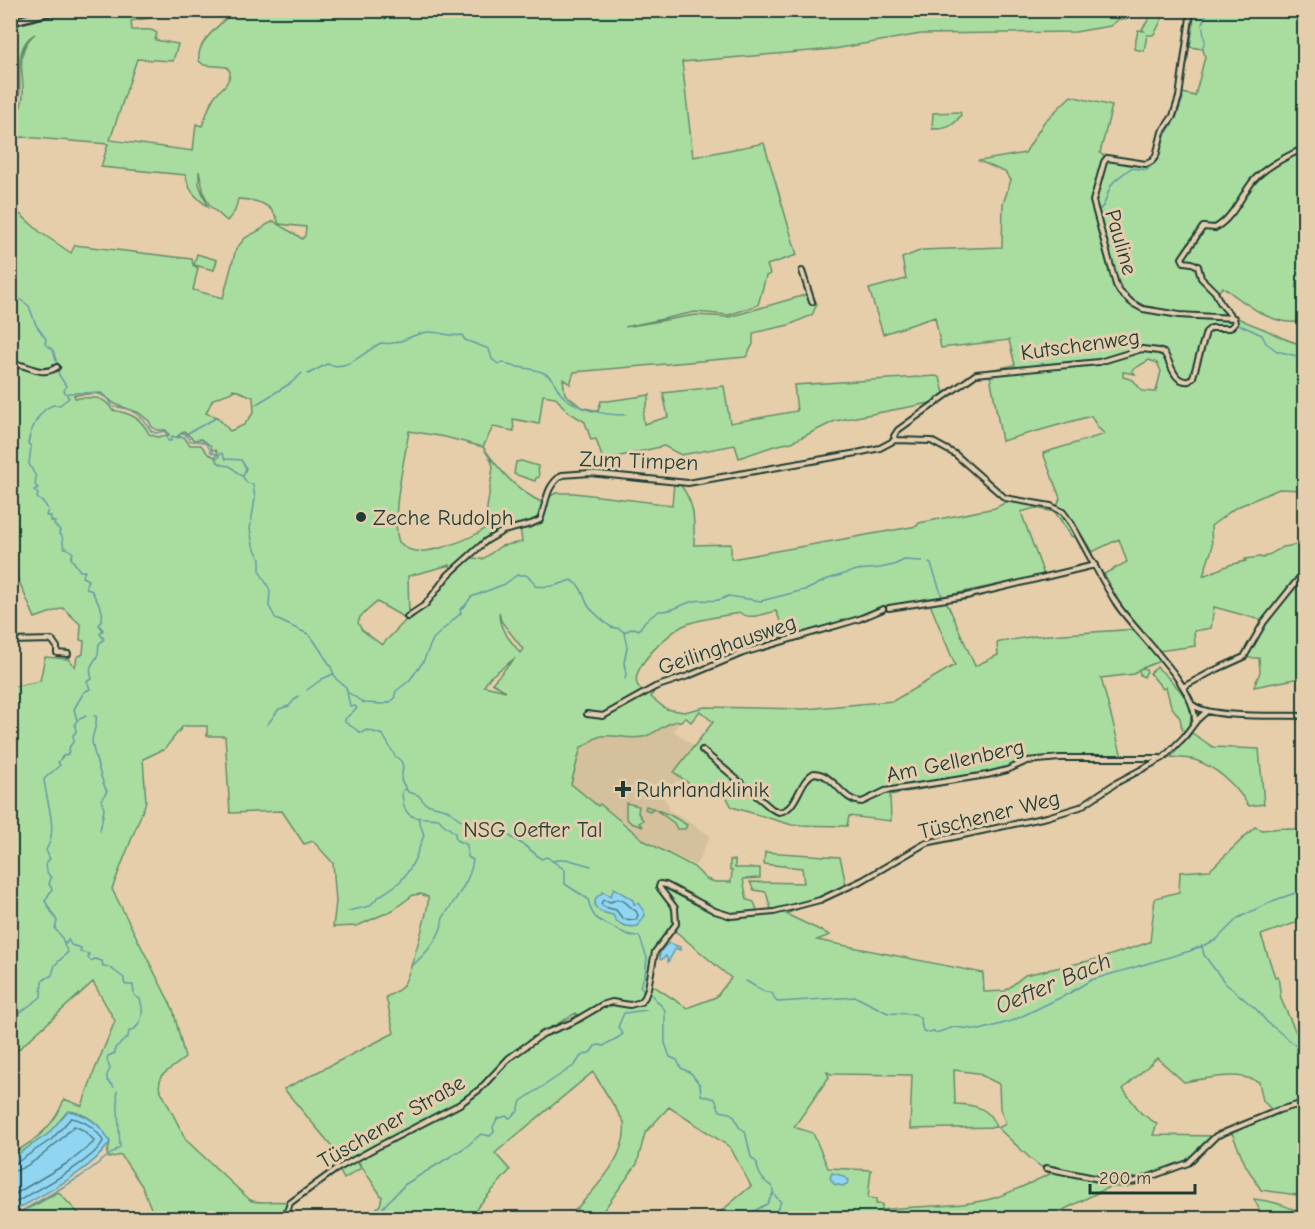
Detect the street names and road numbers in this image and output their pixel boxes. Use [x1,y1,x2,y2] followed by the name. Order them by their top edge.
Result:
[1099,206,1143,278] street label: Pauline
[1019,324,1141,366] street label: Kutschenweg
[579,446,699,476] street label: Zum Timpen
[655,609,800,681] street label: Geilinghausweg
[884,734,1027,788] street label: Am Gellenberg
[916,785,1063,845] street label: Tüschener Weg
[313,1069,470,1174] street label: Tüschener Straße

